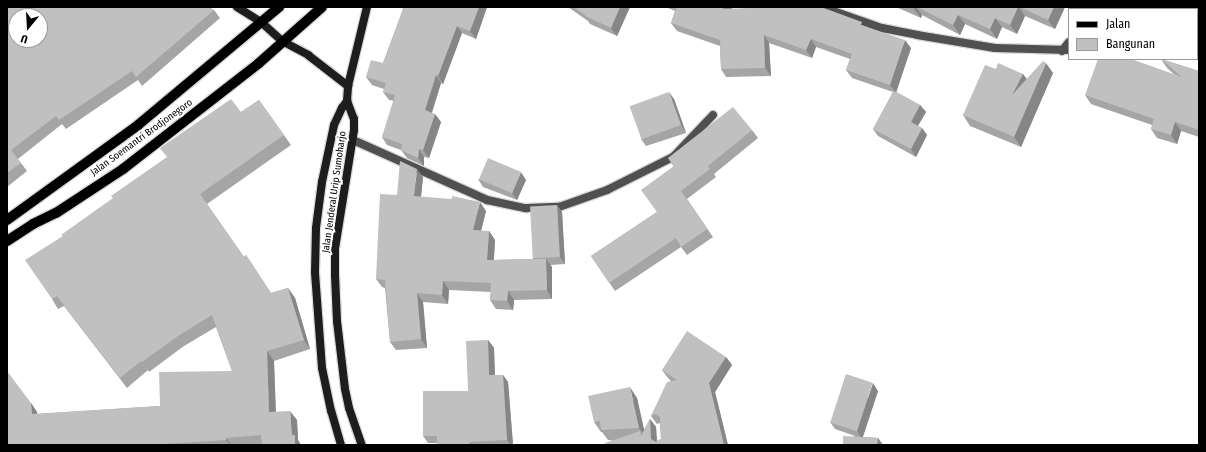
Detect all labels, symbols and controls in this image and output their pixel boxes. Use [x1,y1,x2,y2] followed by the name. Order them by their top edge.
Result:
[8,8,48,48] north arrow
[1068,8,1198,60] legend
[1106,17,1130,31] text: Jalan
[19,32,30,46] text: U
[1106,37,1155,51] text: Bangunan
[89,97,195,179] street label: Jalan Soemantri Brodjonegoro
[321,130,349,254] street label: Jalan Jenderal Urip Sumoharjo

